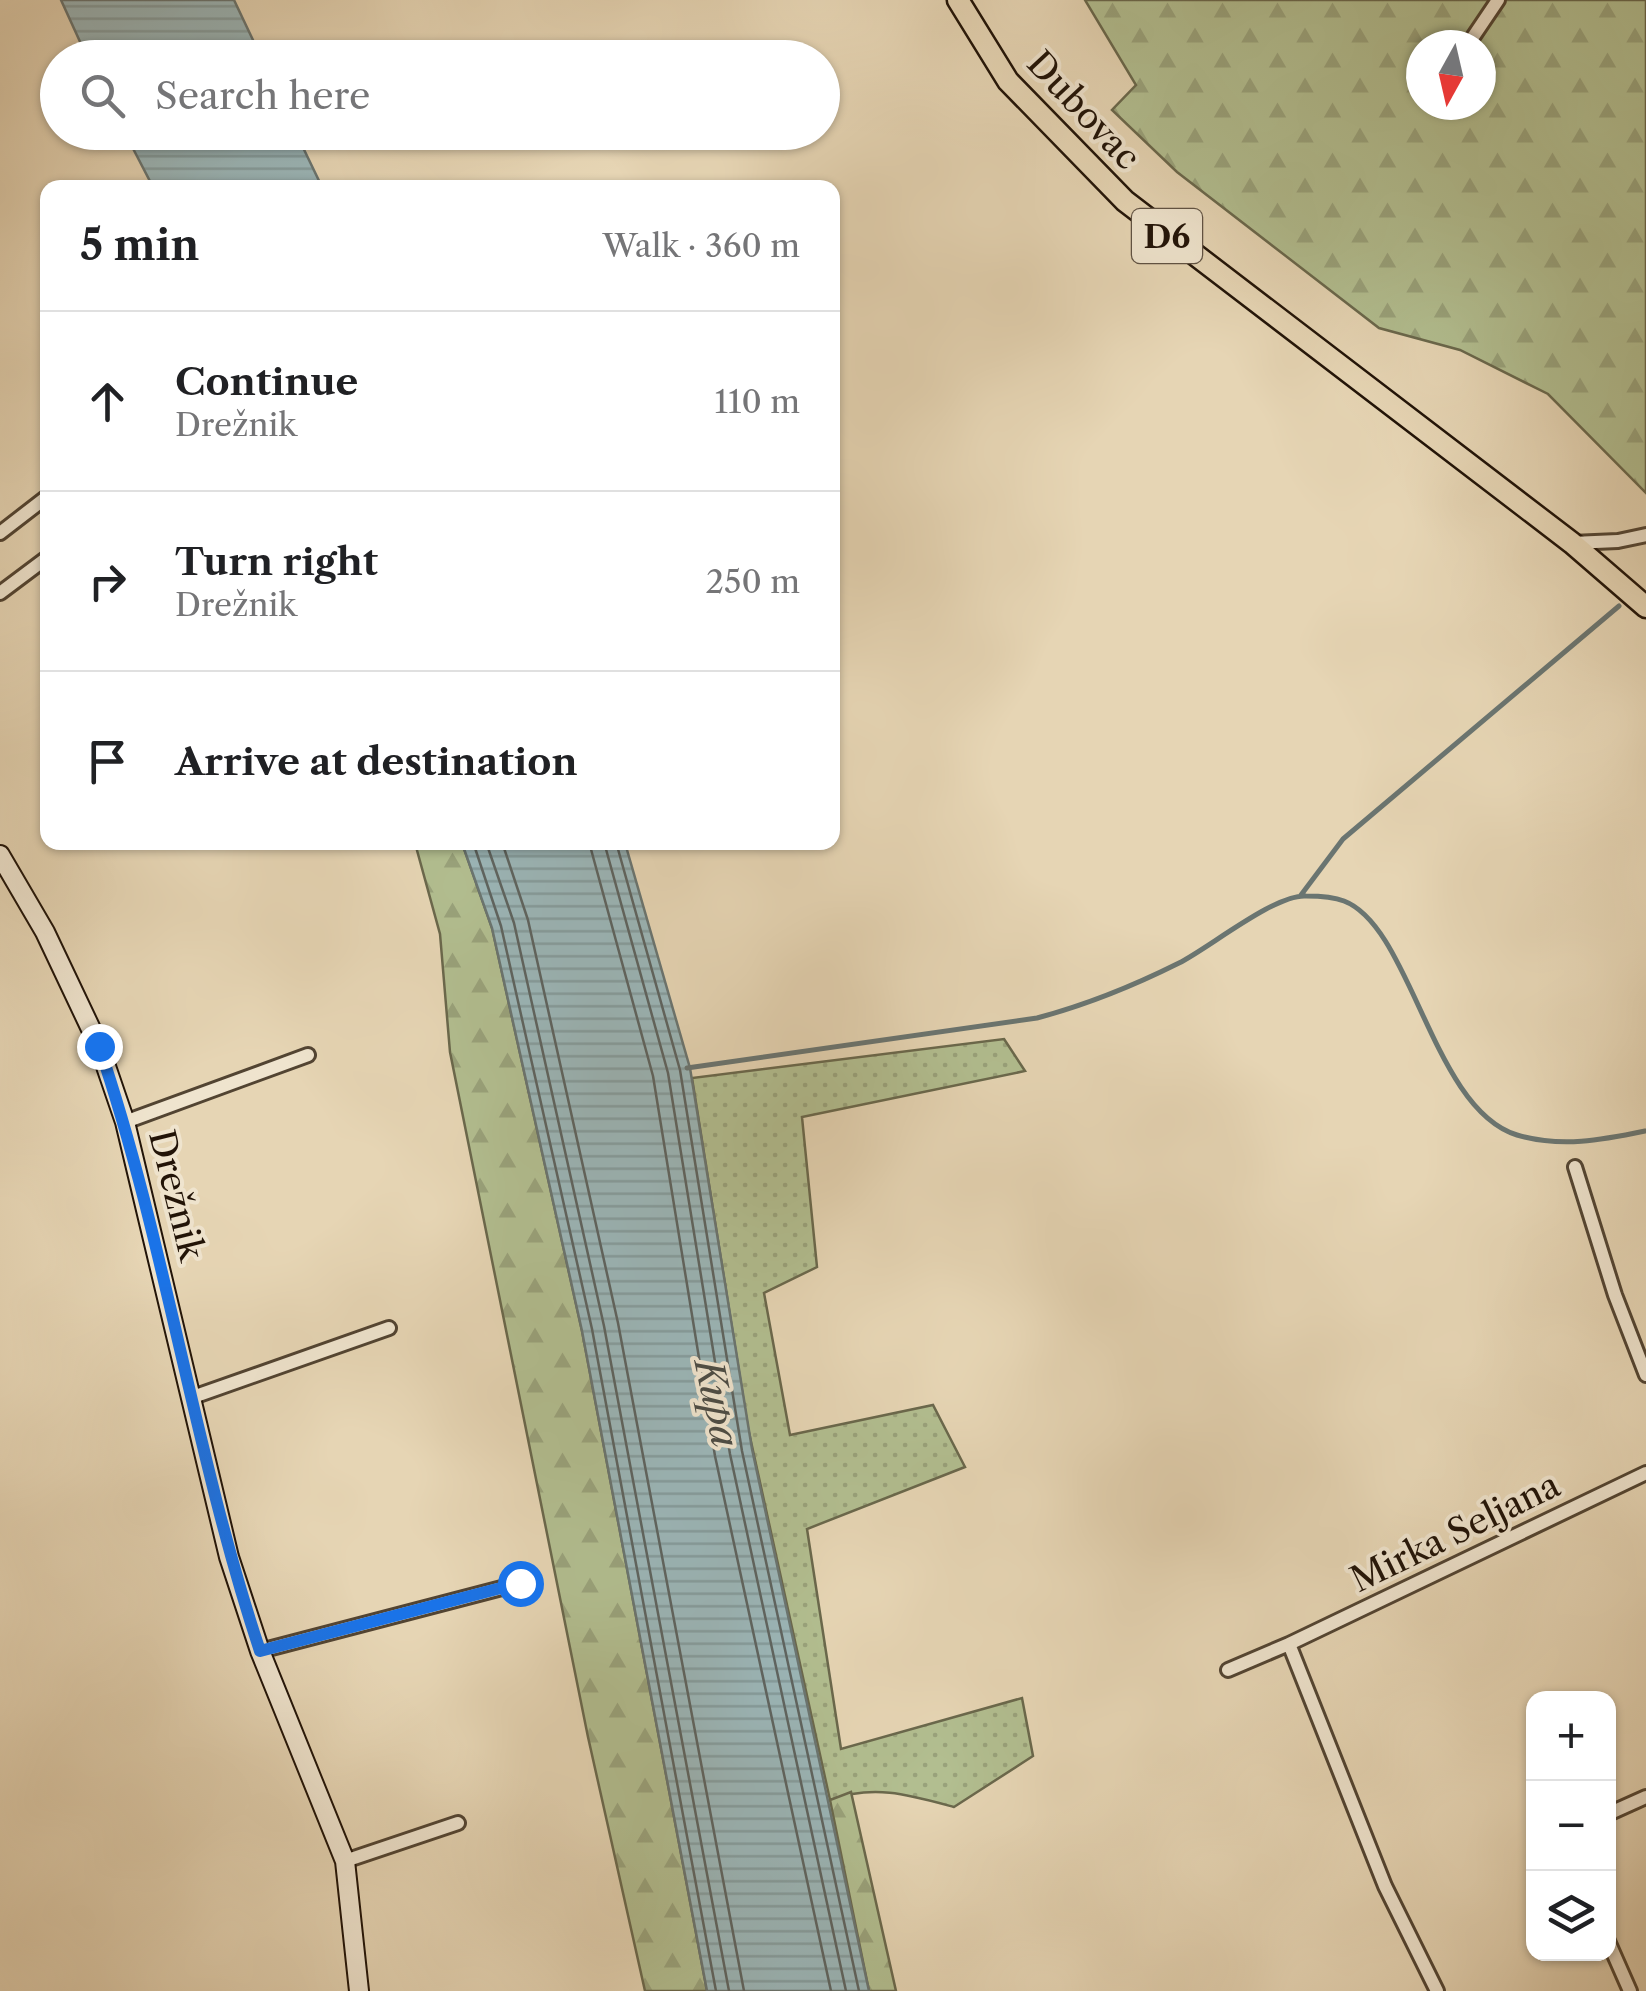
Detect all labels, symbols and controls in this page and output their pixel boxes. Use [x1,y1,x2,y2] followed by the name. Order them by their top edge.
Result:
[1406,30,1496,120] north arrow
[40,40,840,150] search box
[1018,42,1150,178] street label: Dubovac
[75,68,130,123] icon: search
[155,72,370,119] text: Search here
[1132,209,1202,263] road number: D6
[80,219,199,271] text: 5 min
[603,226,800,265] text: Walk · 360 m
[175,358,358,405] text: Continue
[80,374,135,429] icon: ahead
[714,382,800,421] text: 110 m
[175,405,297,444] text: Drežnik
[175,538,378,585] text: Turn right
[80,554,135,609] icon: right
[706,562,800,601] text: 250 m
[175,585,297,624] text: Drežnik
[80,734,135,789] icon: arrive
[175,738,578,785] text: Arrive at destination
[77,1024,123,1070] route end
[140,1125,214,1266] street label: Drežnik
[684,1351,749,1452] water label: Kupa
[1343,1463,1567,1601] street label: Mirka Seljana
[498,1561,544,1607] route start
[1526,1691,1616,1961] map controls
[1526,1691,1616,1781] button: +
[1526,1781,1616,1871] button: −
[1526,1871,1616,1961] button: layers

